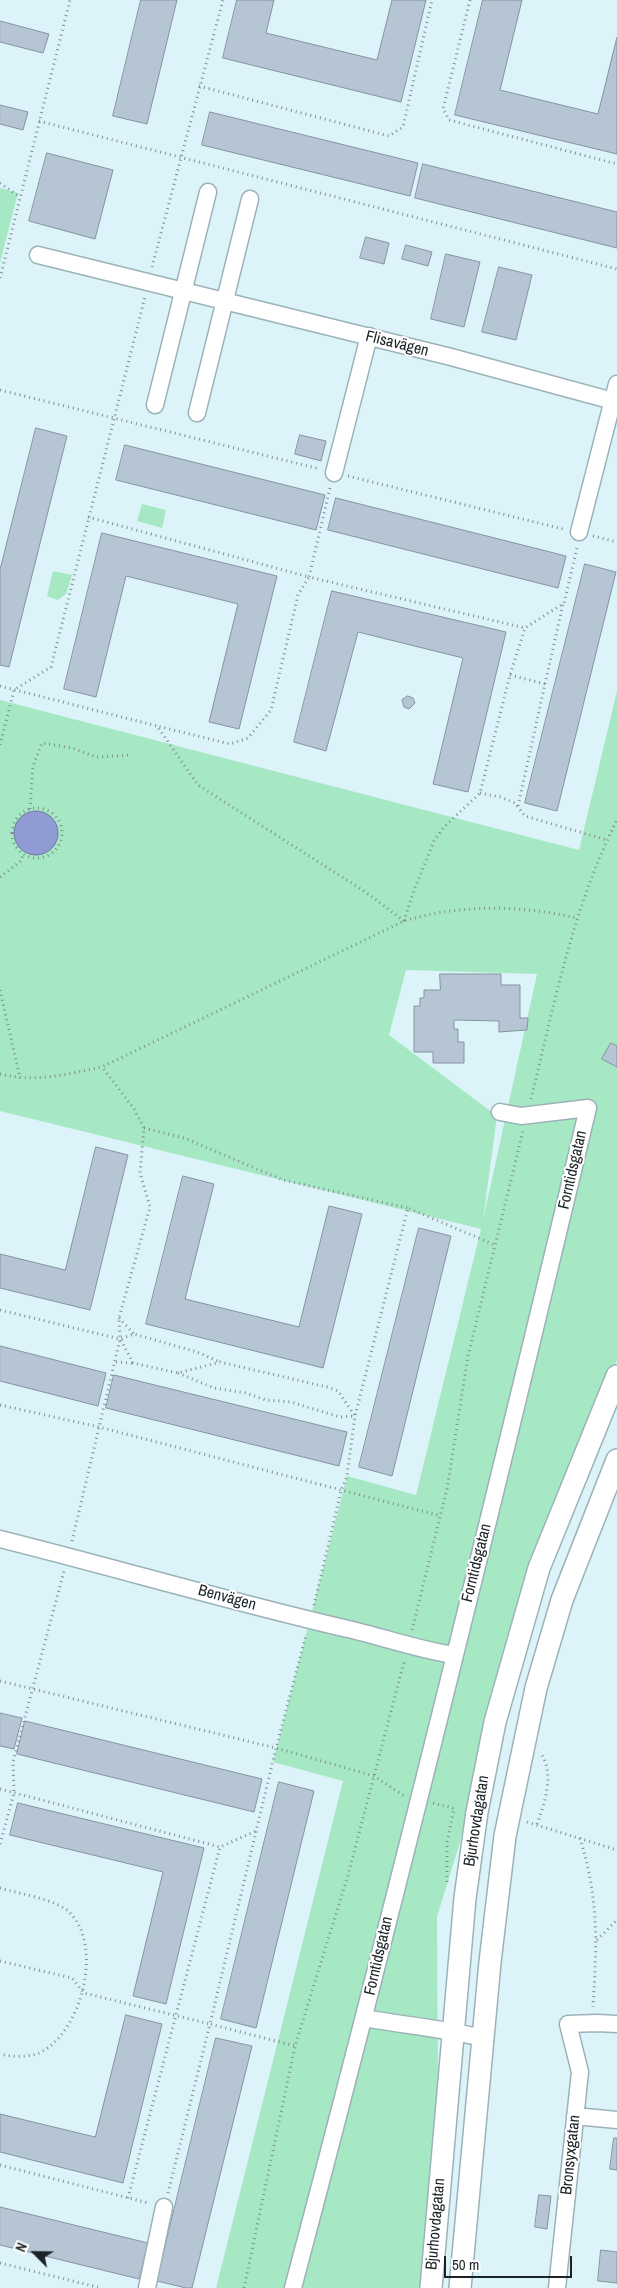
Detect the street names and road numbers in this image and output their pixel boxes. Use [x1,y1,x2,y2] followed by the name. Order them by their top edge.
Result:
[364,327,430,361] street label: Flisavägen
[555,1129,591,1211] street label: Forntidsgatan
[458,1522,496,1604] street label: Forntidsgatan
[196,1581,258,1615] street label: Benvägen
[460,1774,494,1868] street label: Bjurhovdagatan
[361,1915,397,1997] street label: Forntidsgatan
[557,2114,585,2196] street label: Bronsyxgatan
[422,2177,450,2271] street label: Bjurhovdagatan

